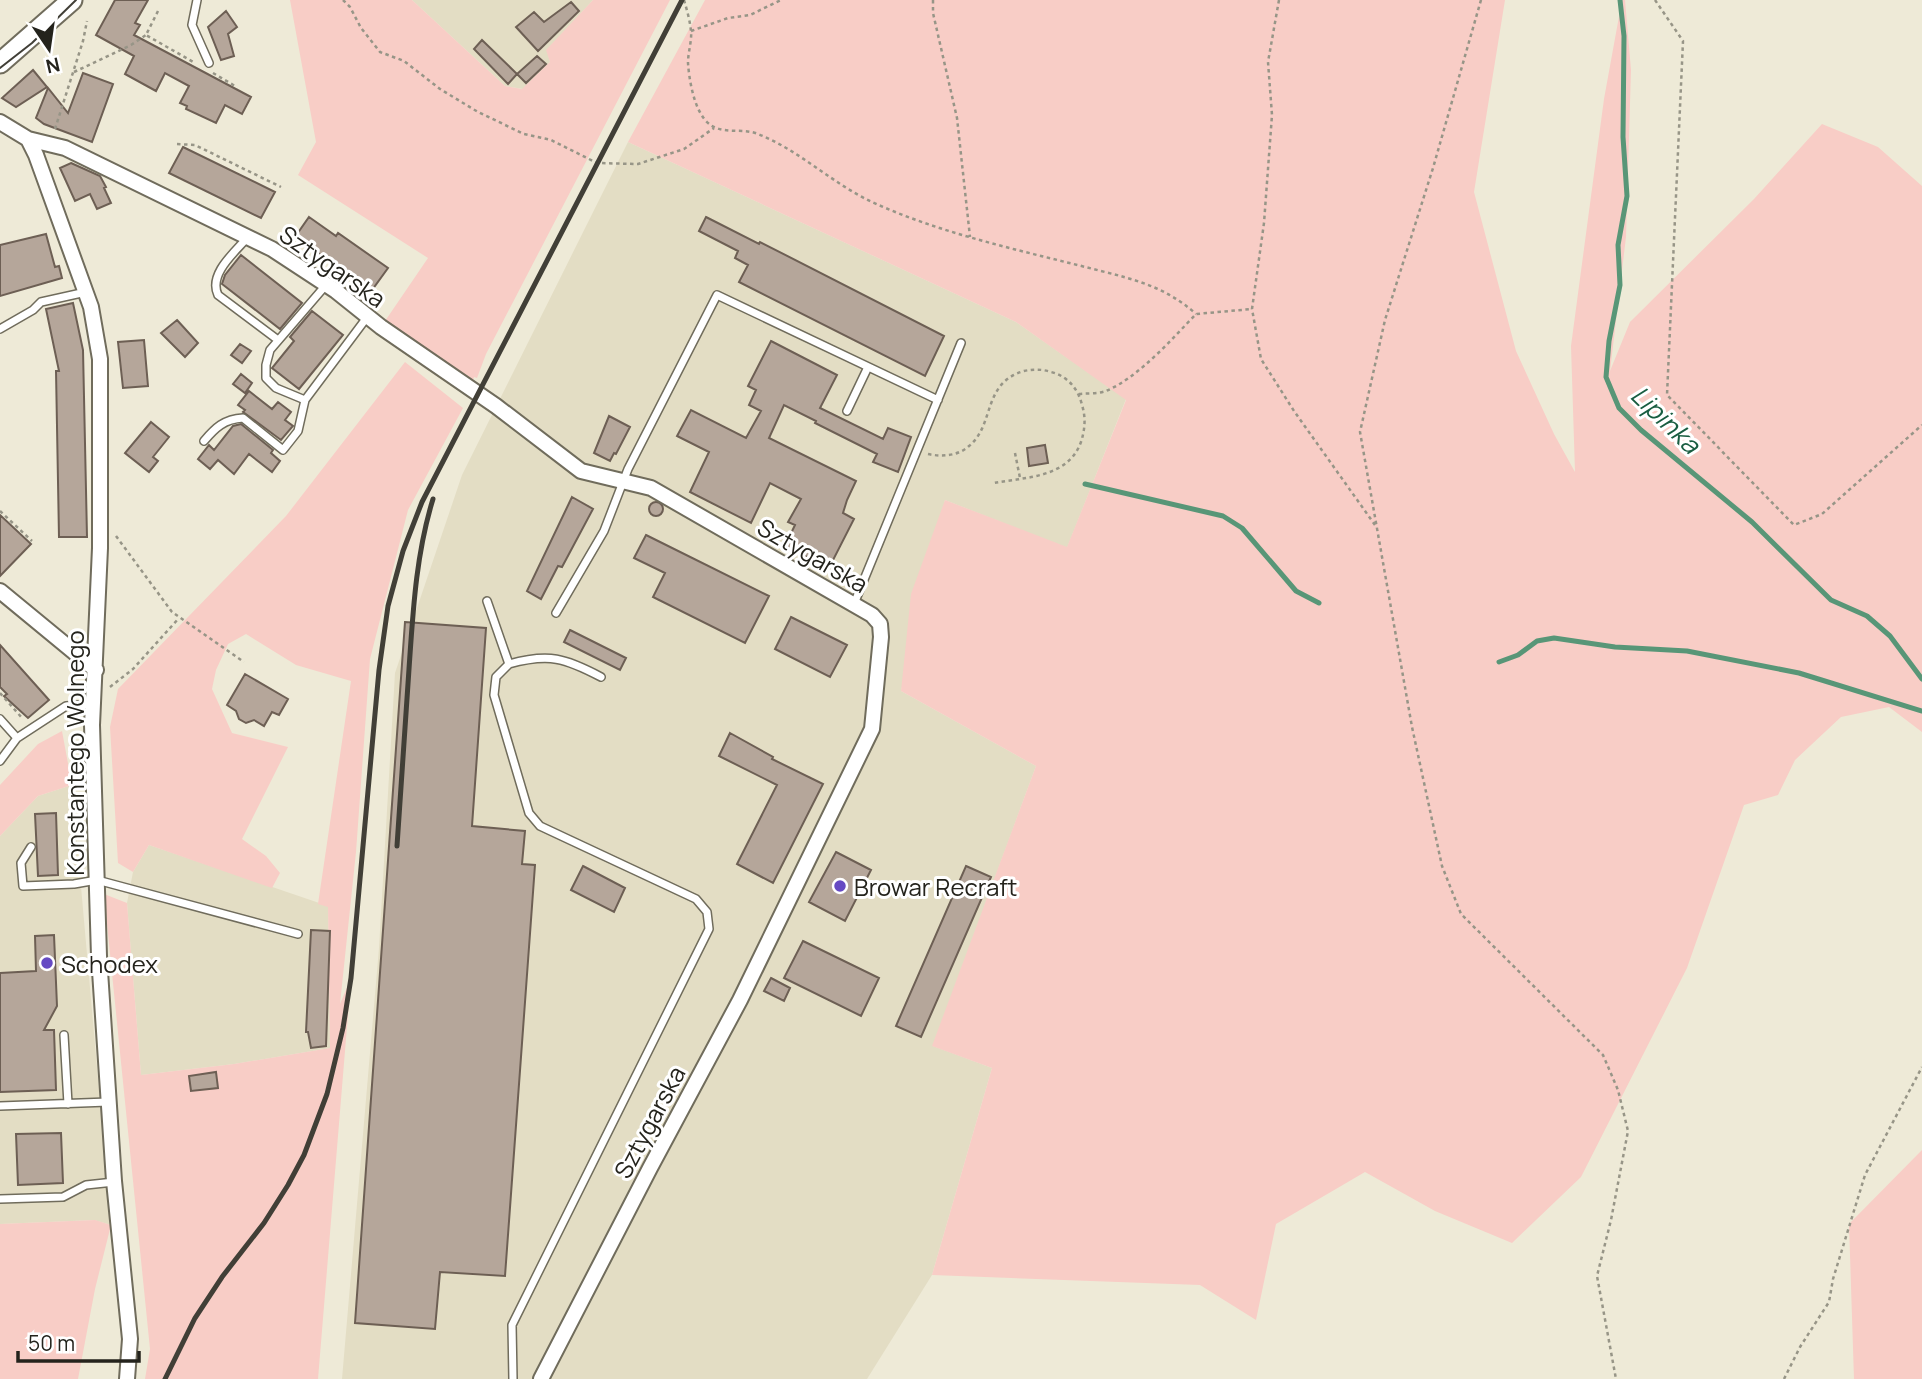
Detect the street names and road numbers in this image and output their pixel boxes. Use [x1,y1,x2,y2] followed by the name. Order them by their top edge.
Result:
[273,217,393,315] street label: Sztygarska
[752,510,874,600] street label: Sztygarska
[58,630,91,876] street label: Konstantego Wolnego
[606,1060,692,1184] street label: Sztygarska

